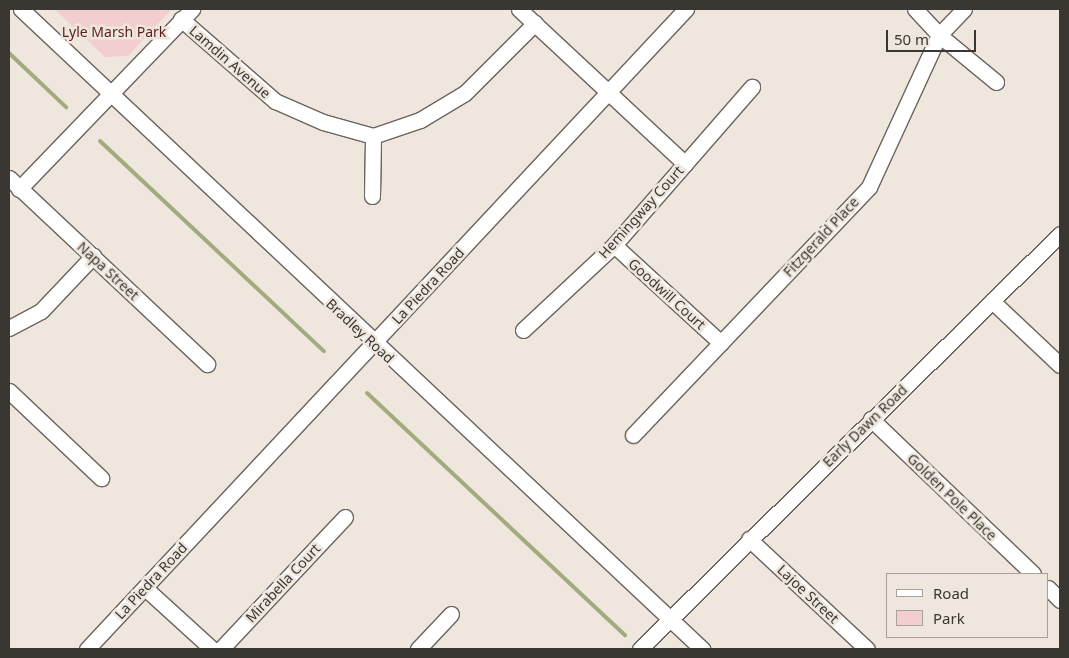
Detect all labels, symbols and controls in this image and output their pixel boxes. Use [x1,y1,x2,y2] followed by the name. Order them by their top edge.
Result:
[889,20,979,52] scale bar
[186,22,274,102] street label: Lamdin Avenue
[62,24,166,40] park label: Lyle Marsh Park
[894,29,929,49] text: 50 m
[595,162,687,262] street label: Hemingway Court
[780,194,862,280] street label: Fitzgerald Place
[74,238,142,304] street label: Napa Street
[388,244,468,328] street label: La Piedra Road
[625,255,709,333] street label: Goodwill Court
[323,295,397,367] street label: Bradley Road
[819,381,911,471] street label: Early Dawn Road
[904,450,1000,544] street label: Golden Pole Place
[111,539,191,623] street label: La Piedra Road
[242,540,324,626] street label: Mirabella Court
[774,561,842,627] street label: Lajoe Street
[886,573,1049,638] legend
[933,583,969,603] text: Road
[933,608,965,628] text: Park

